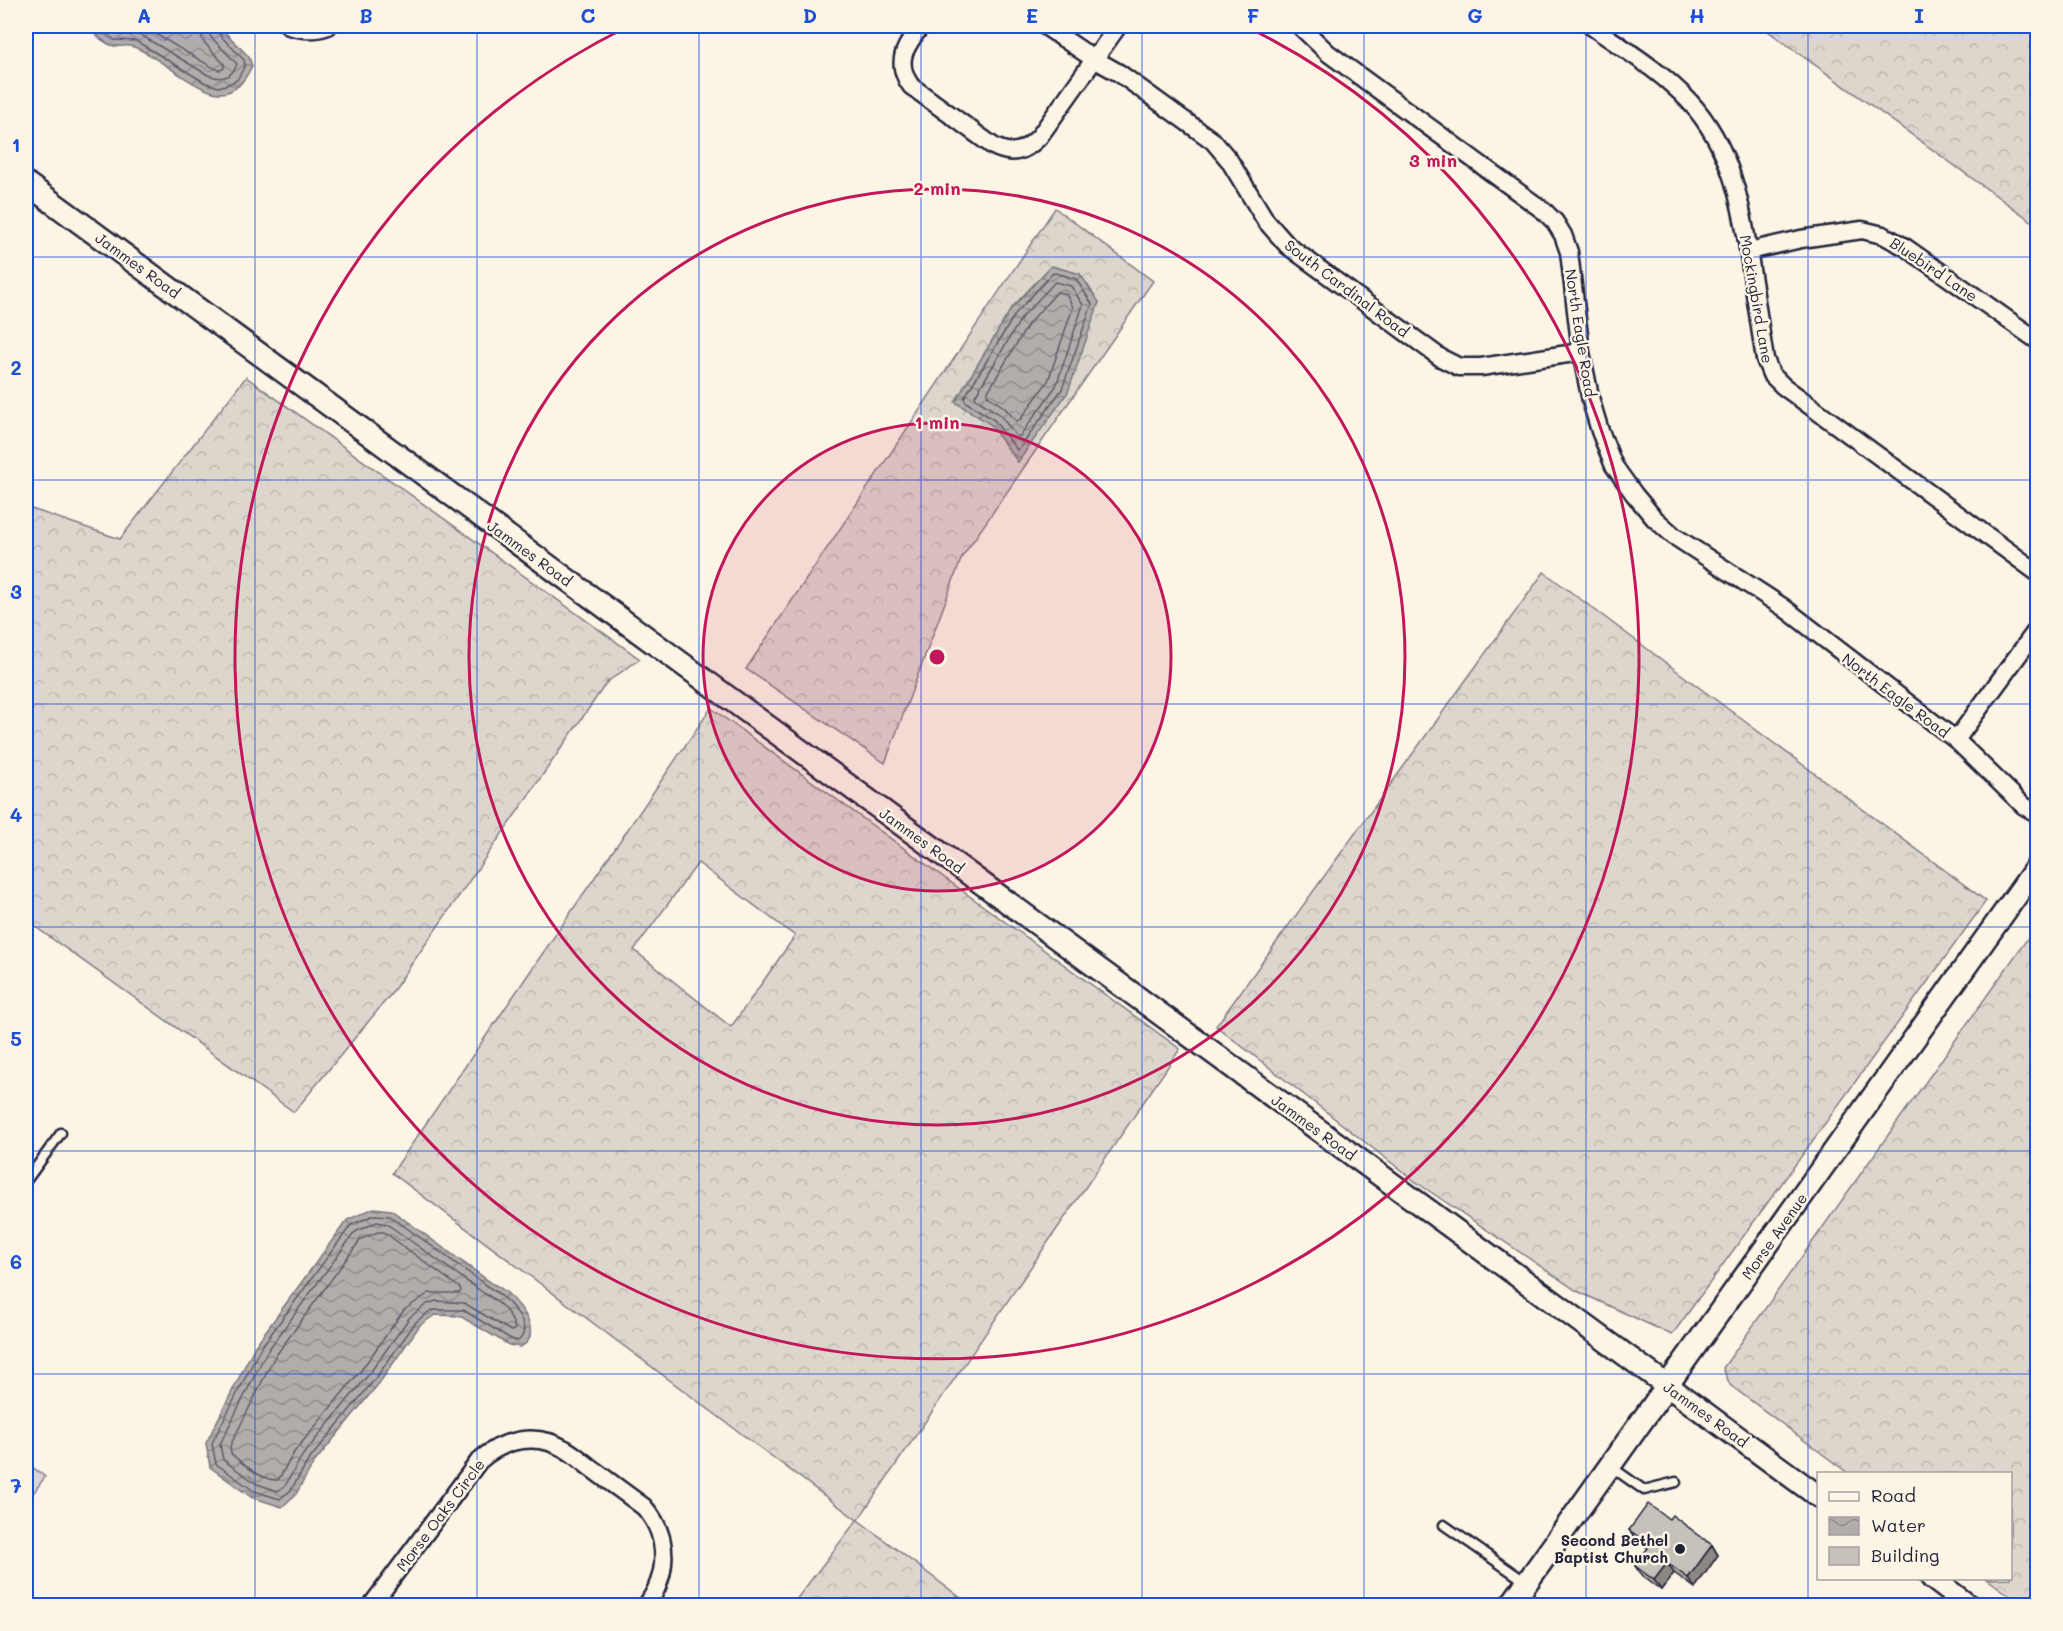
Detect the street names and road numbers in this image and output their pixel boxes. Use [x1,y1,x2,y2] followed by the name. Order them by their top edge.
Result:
[92,227,184,303] street label: Jammes Road
[1886,232,1982,306] street label: Bluebird Lane
[1736,233,1778,365] street label: Mockingbird Lane
[1281,235,1413,341] street label: South Cardinal Road
[1561,268,1601,398] street label: North Eagle Road
[484,515,576,591] street label: Jammes Road
[1838,648,1954,742] street label: North Eagle Road
[876,802,968,878] street label: Jammes Road
[1268,1089,1360,1165] street label: Jammes Road
[1737,1189,1811,1283] street label: Morse Avenue
[1660,1376,1752,1452] street label: Jammes Road
[391,1455,489,1575] street label: Morse Oaks Circle

